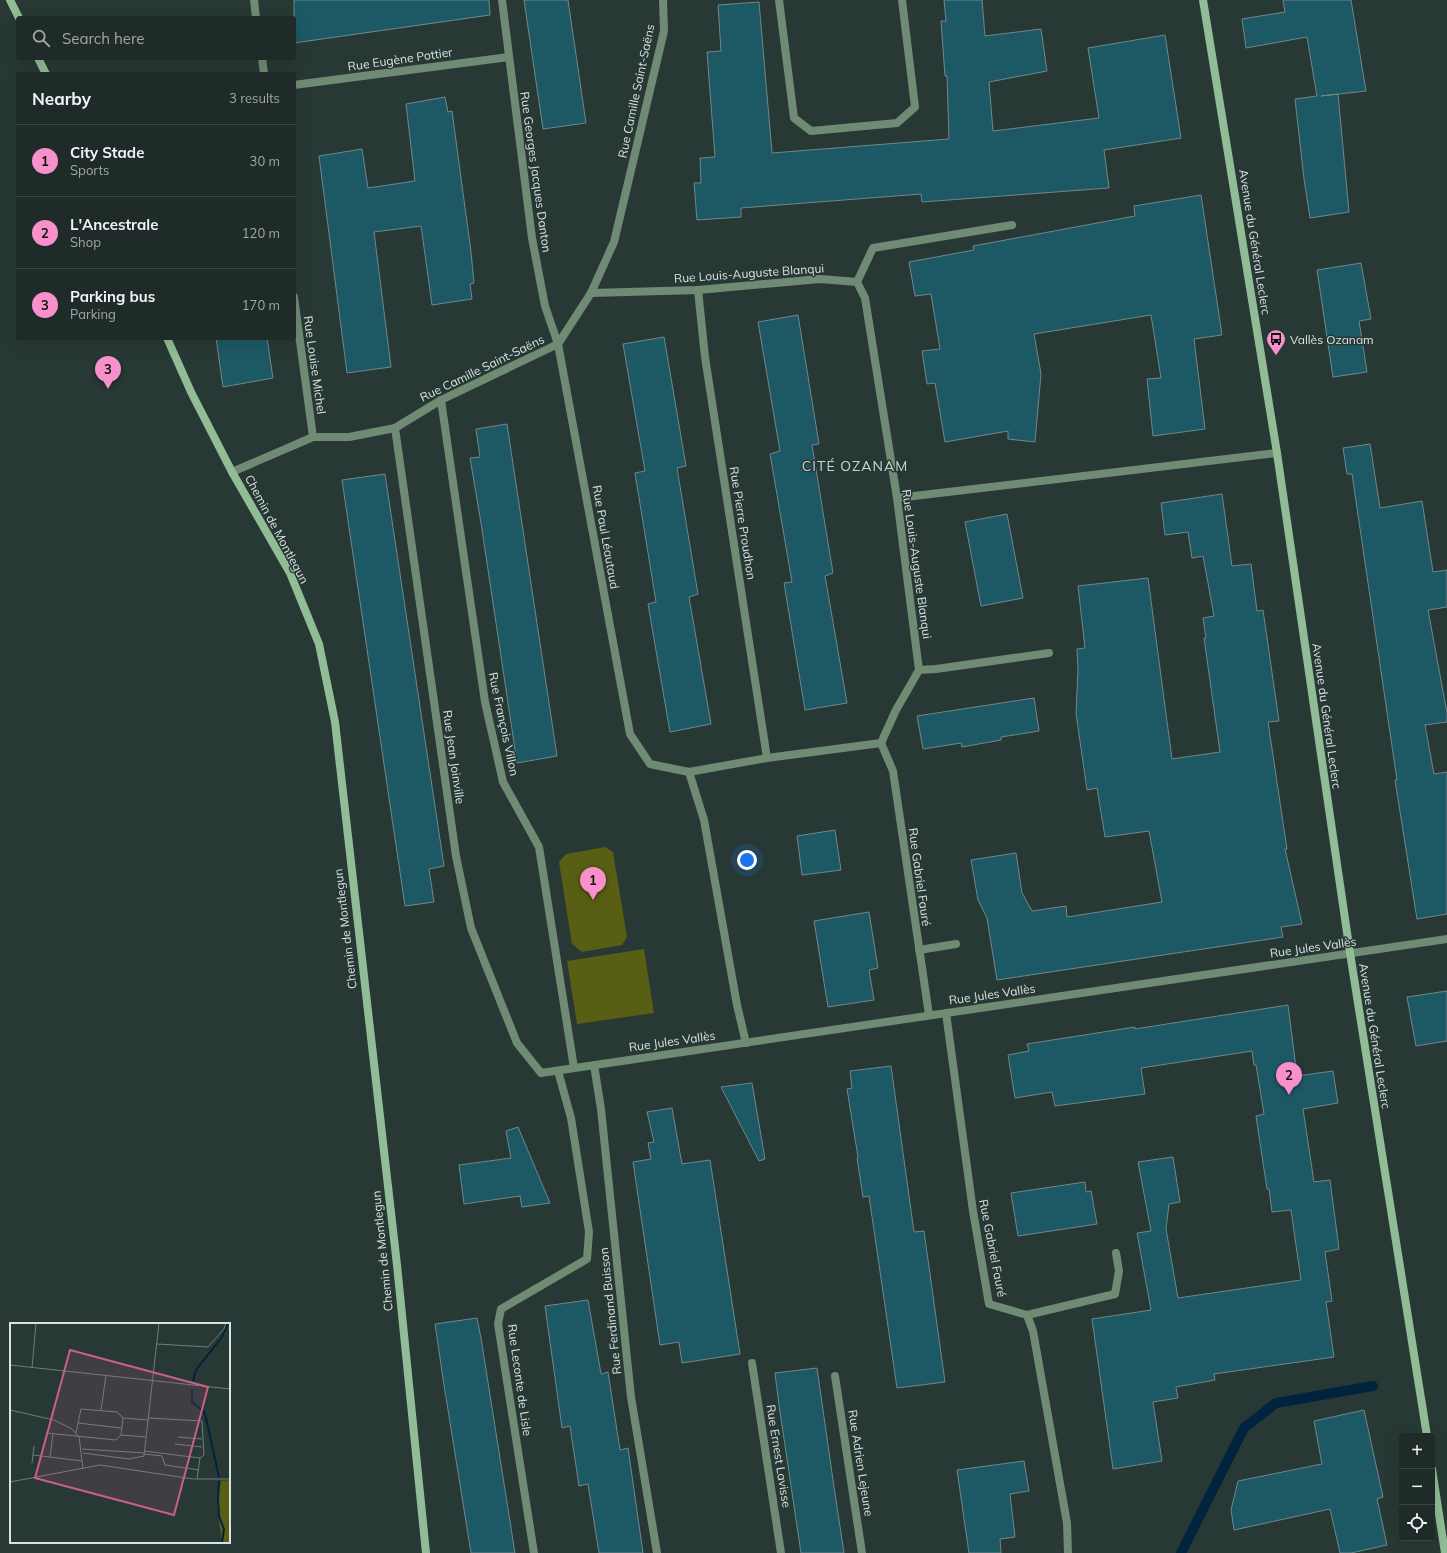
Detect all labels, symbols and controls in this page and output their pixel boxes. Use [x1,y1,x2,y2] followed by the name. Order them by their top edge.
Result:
[16,16,296,60] search box
[614,23,658,159] street label: Rue Camille Saint-Saëns
[30,27,52,49] icon: search
[62,29,144,48] text: Search here
[347,44,454,74] street label: Rue Eugène Pottier
[32,88,91,109] text: Nearby
[229,90,280,106] text: 3 results
[517,91,555,253] street label: Rue Georges Jacques Danton
[70,143,144,162] text: City Stade
[41,153,49,169] text: 1
[250,153,280,169] text: 30 m
[70,162,109,178] text: Sports
[1236,168,1274,316] street label: Avenue du Général Leclerc
[70,215,158,234] text: L'Ancestrale
[41,225,49,241] text: 2
[242,225,280,241] text: 120 m
[70,234,101,250] text: Shop
[673,260,825,286] street label: Rue Louis-Auguste Blanqui
[70,287,155,306] text: Parking bus
[41,297,49,313] text: 3
[242,297,280,313] text: 170 m
[70,306,116,322] text: Parking
[301,315,329,415] street label: Rue Louise Michel
[1265,328,1287,356] bus stop icon: Vallès Ozanam
[417,331,547,405] street label: Rue Camille Saint-Saëns
[1290,332,1374,347] place label: Vallès Ozanam
[95,356,121,389] pin: 3
[802,457,908,475] district label: CITÉ OZANAM
[727,465,759,581] street label: Rue Pierre Proudhon
[242,472,312,586] street label: Chemin de Montlegun
[589,484,623,590] street label: Rue Paul Léautaud
[899,488,935,640] street label: Rue Louis-Auguste Blanqui
[1309,642,1345,790] street label: Avenue du Général Leclerc
[486,671,522,777] street label: Rue François Villon
[440,709,468,805] street label: Rue Jean Joinville
[906,827,934,927] street label: Rue Gabriel Fauré
[737,850,757,870] your location
[580,867,606,900] pin: 1
[330,868,360,990] street label: Chemin de Montlegun
[1269,933,1357,961] street label: Rue Jules Vallès
[1356,962,1394,1110] street label: Avenue du Général Leclerc
[948,980,1036,1008] street label: Rue Jules Vallès
[628,1027,716,1055] street label: Rue Jules Vallès
[1276,1062,1302,1095] pin: 2
[368,1190,396,1312] street label: Chemin de Montlegun
[976,1198,1010,1298] street label: Rue Gabriel Fauré
[596,1247,624,1375] street label: Rue Ferdinand Buisson
[10,1323,230,1543] inset map
[505,1323,535,1437] street label: Rue Leconte de Lisle
[763,1403,795,1509] street label: Rue Ernest Lavisse
[845,1409,877,1517] street label: Rue Adrien Lejeune
[1399,1433,1435,1541] map controls
[1399,1433,1435,1469] button: +
[1399,1469,1435,1505] button: −
[1399,1505,1435,1541] button: locate

